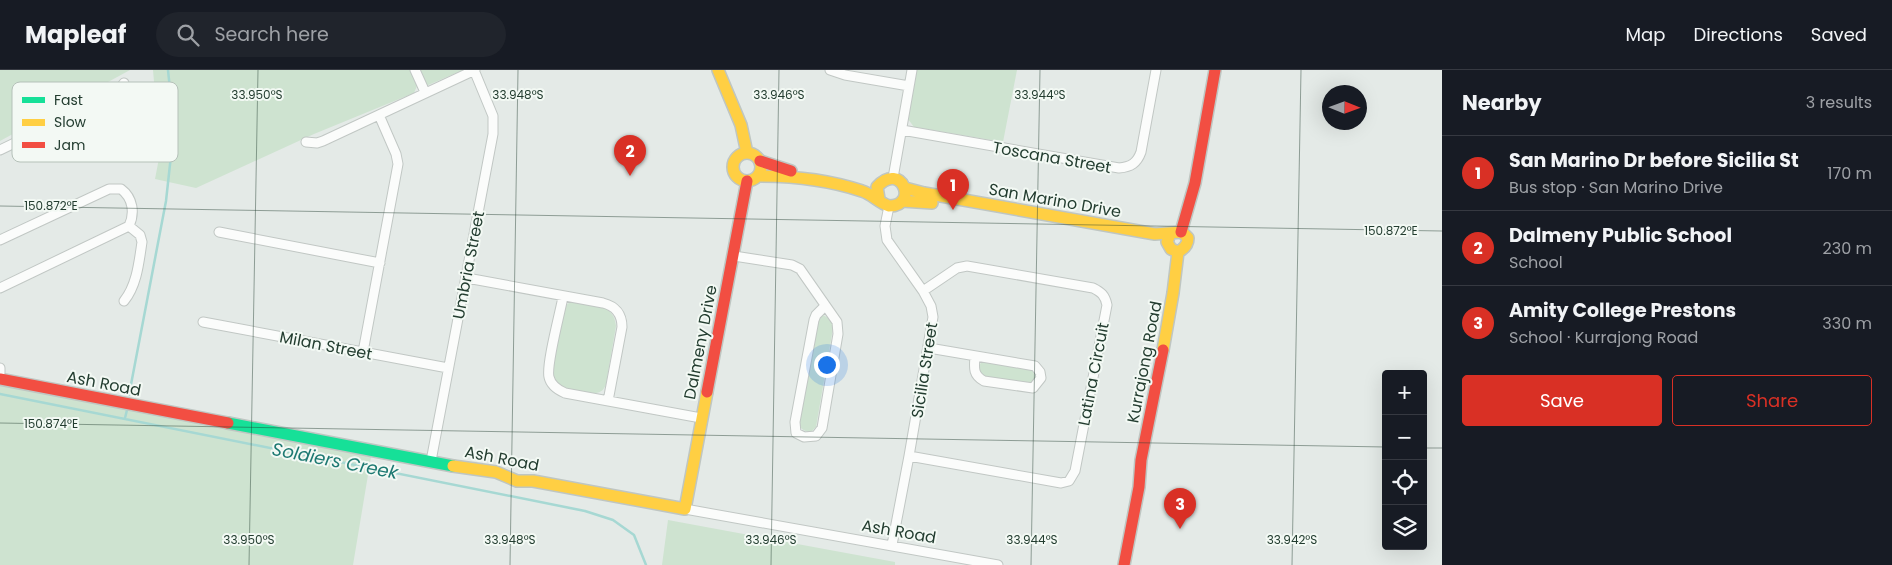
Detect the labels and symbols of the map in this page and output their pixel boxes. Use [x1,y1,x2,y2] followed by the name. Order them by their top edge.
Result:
[12,82,178,162] legend
[1322,85,1367,130] north arrow
[231,86,283,103] text: 33.950°S
[492,86,544,103] text: 33.948°S
[753,86,805,103] text: 33.946°S
[1014,86,1066,103] text: 33.944°S
[54,90,83,110] text: Fast
[54,112,87,132] text: Slow
[54,135,85,155] text: Jam
[614,135,646,176] pin: 2
[991,136,1113,179] street label: Toscana Street
[937,169,969,210] pin: 1
[987,178,1123,223] street label: San Marino Drive
[24,197,78,214] text: 150.872°E
[447,209,490,321] street label: Umbria Street
[1364,222,1418,239] text: 150.872°E
[678,283,723,401] street label: Dalmeny Drive
[1121,299,1168,425] street label: Kurrajong Road
[906,320,943,420] street label: Sicilia Street
[1072,320,1115,428] street label: Latina Circuit
[278,325,374,366] street label: Milan Street
[814,352,840,378] your location
[65,365,143,402] street label: Ash Road
[24,415,78,432] text: 150.874°E
[270,436,401,485] water label: Soldiers Creek
[463,440,541,477] street label: Ash Road
[1164,488,1196,529] pin: 3
[860,514,938,549] street label: Ash Road
[223,531,275,548] text: 33.950°S
[484,531,536,548] text: 33.948°S
[745,531,797,548] text: 33.946°S
[1006,531,1058,548] text: 33.944°S
[1267,531,1317,548] text: 33.942°S

